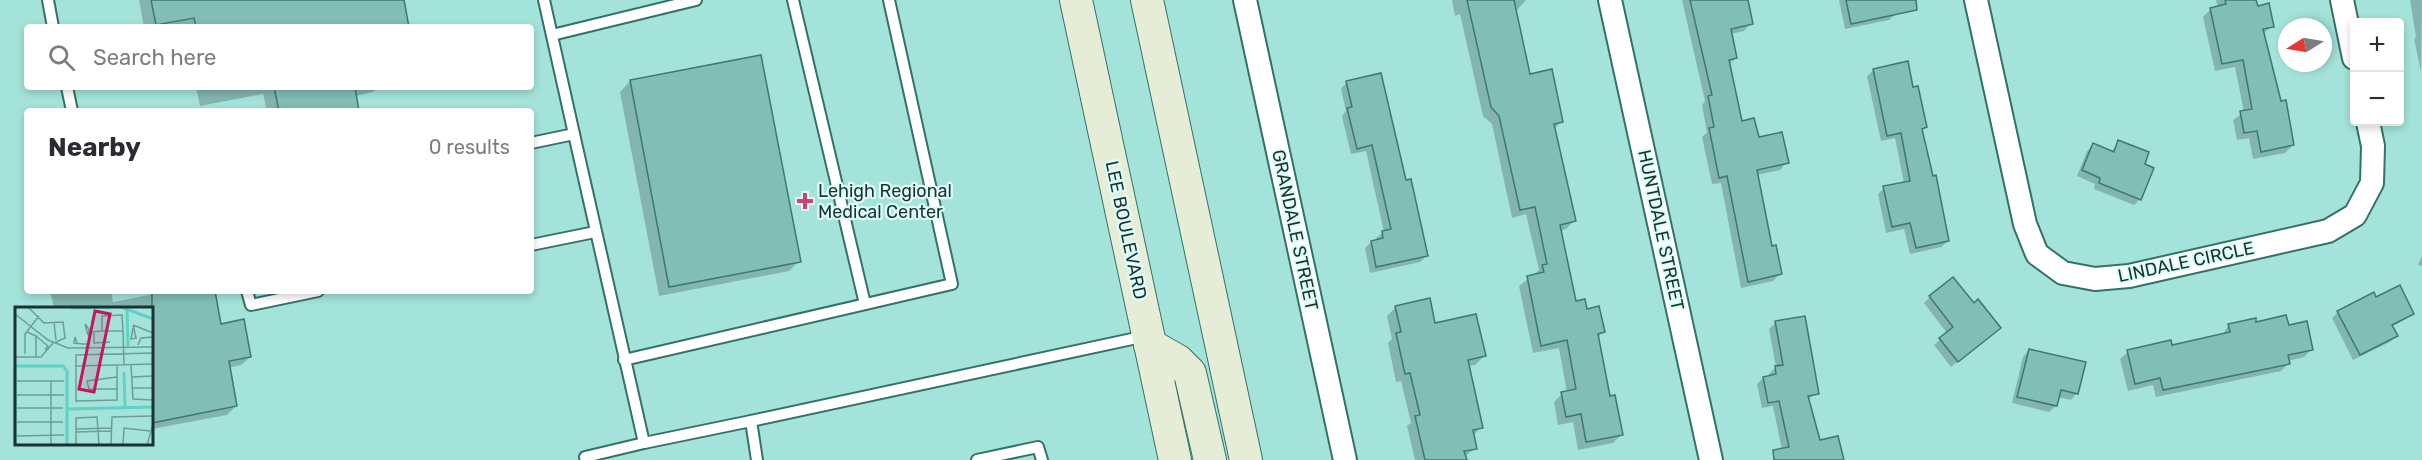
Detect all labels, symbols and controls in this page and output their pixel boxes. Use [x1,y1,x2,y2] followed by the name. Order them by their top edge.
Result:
[2278,18,2332,72] north arrow
[2350,18,2404,126] map controls
[2350,18,2404,72] button: +
[24,24,534,90] search box
[45,41,78,74] icon: search
[93,44,216,71] text: Search here
[2350,72,2404,126] button: −
[48,132,141,163] text: Nearby
[429,135,510,159] text: 0 results
[1267,148,1323,312] street label: GRANDALE STREET
[1633,148,1689,312] street label: HUNTDALE STREET
[1101,159,1151,301] street label: LEE BOULEVARD
[818,180,952,223] place label: Lehigh Regional Medical Center
[796,192,814,210] marker: Lehigh Regional Medical Center
[2116,237,2256,287] street label: LINDALE CIRCLE
[15,307,153,445] inset map

